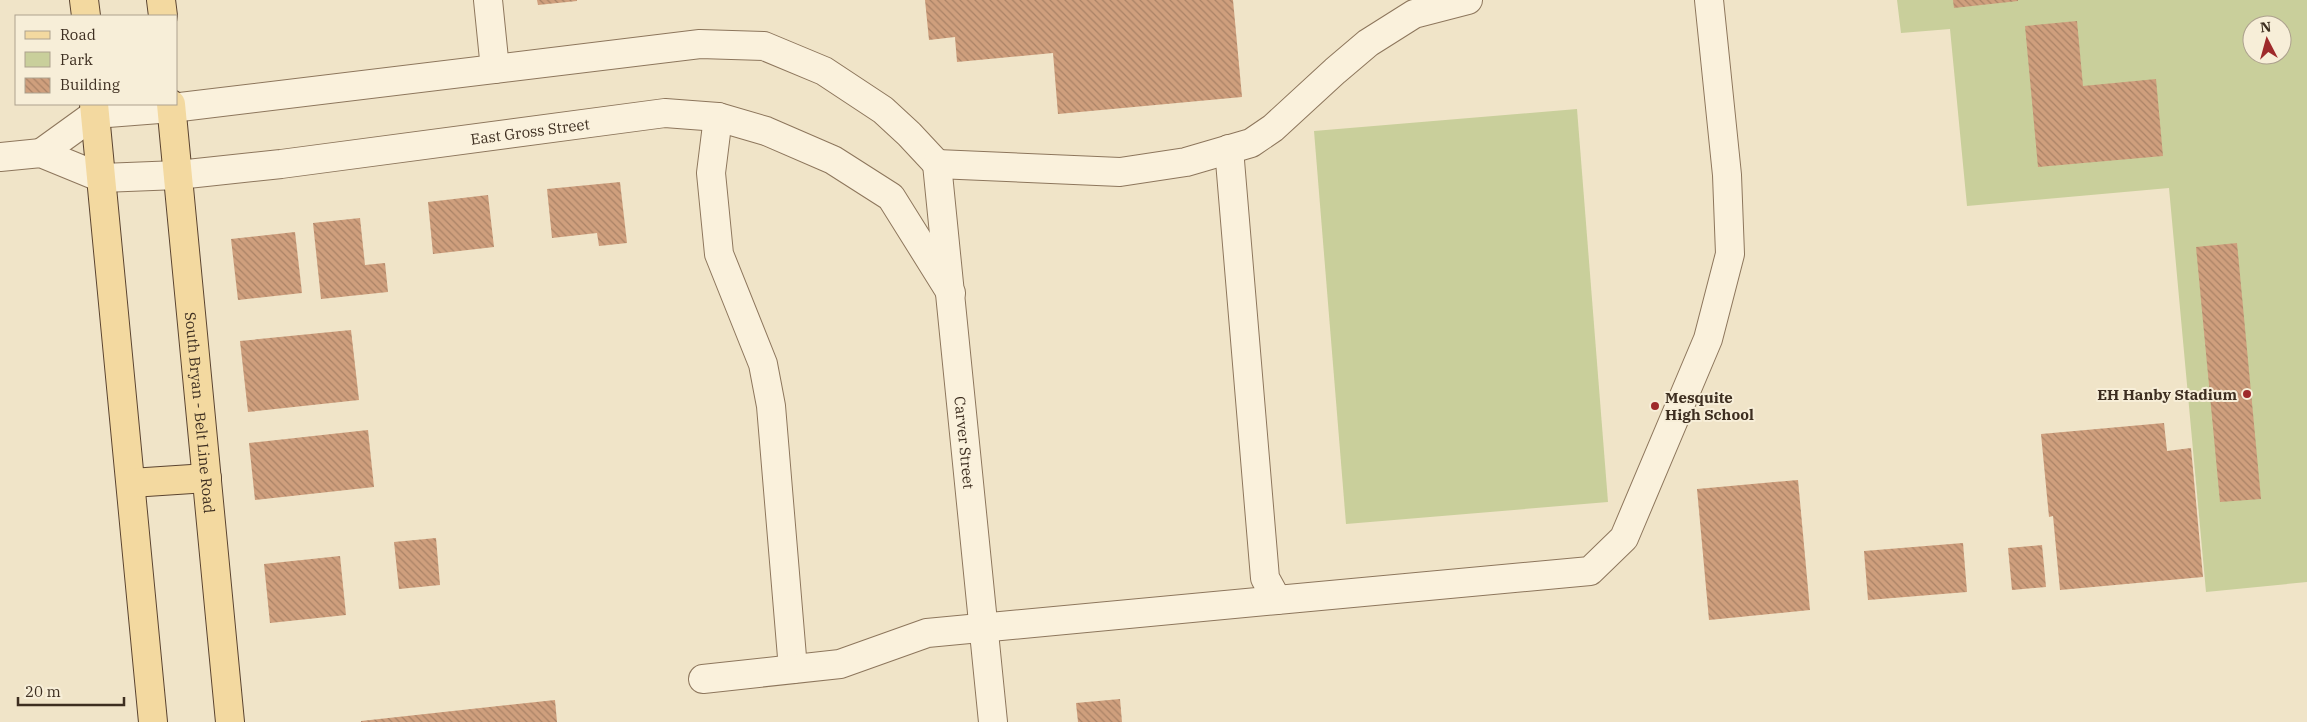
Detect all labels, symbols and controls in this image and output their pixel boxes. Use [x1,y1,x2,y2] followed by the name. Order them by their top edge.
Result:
[15,15,178,105] legend
[2242,15,2292,65] north arrow
[2259,18,2272,37] text: N
[60,25,96,44] text: Road
[60,50,93,69] text: Park
[60,75,120,94] text: Building
[469,114,591,148] street label: East Gross Street
[181,311,220,514] street label: South Bryan - Belt Line Road
[2097,385,2237,404] place label: EH Hanby Stadium
[1665,388,1754,424] place label: Mesquite High School
[2241,388,2253,400] marker: EH Hanby Stadium
[951,395,979,490] street label: Carver Street
[1649,400,1661,412] marker: Mesquite High School
[18,674,124,706] scale bar
[25,682,61,701] text: 20 m

